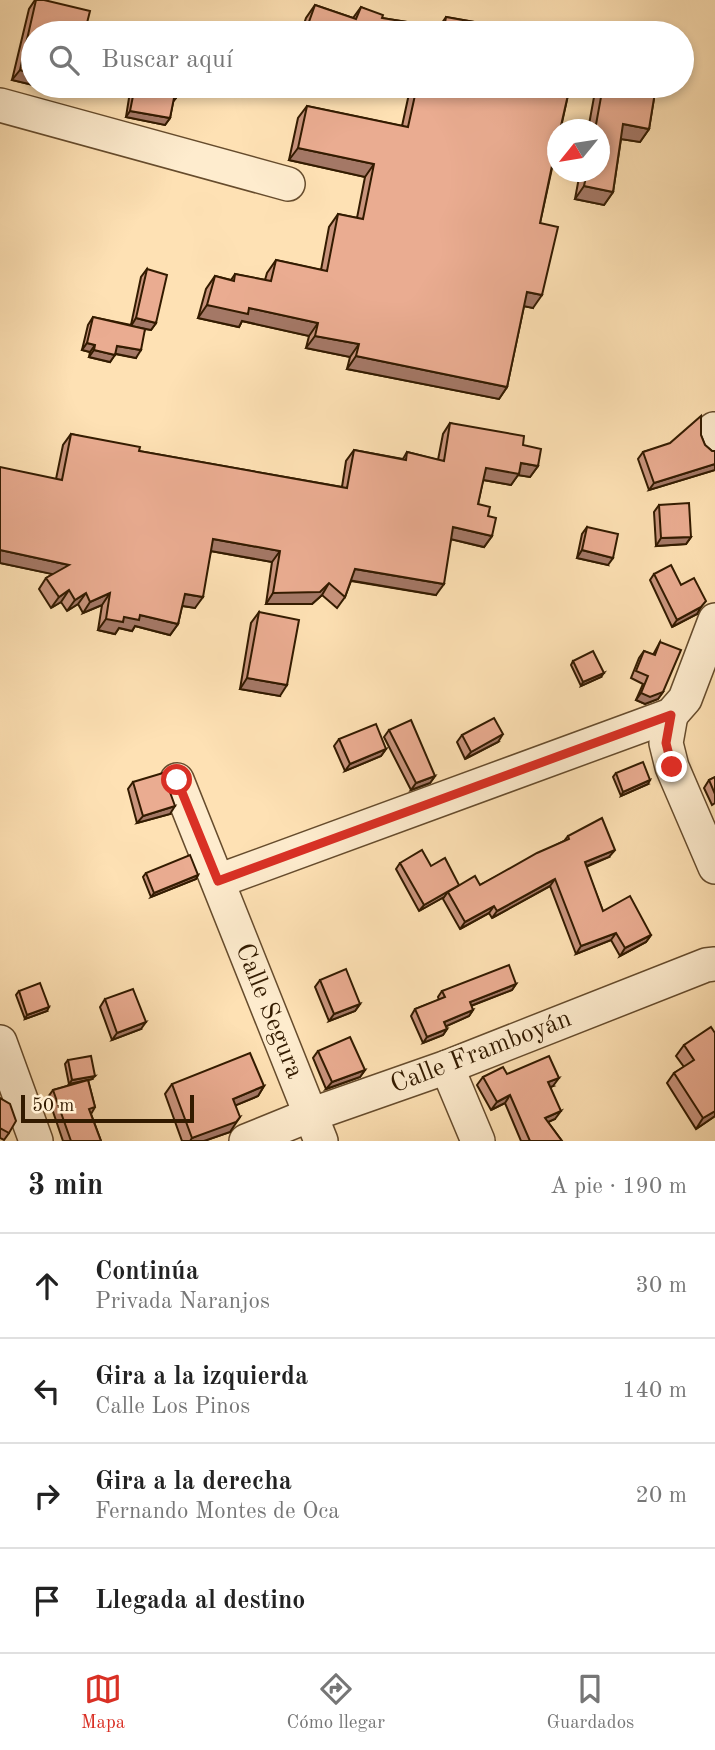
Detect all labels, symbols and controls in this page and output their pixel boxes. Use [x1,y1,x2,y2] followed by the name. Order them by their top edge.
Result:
[21,21,694,98] search box
[45,41,83,79] icon: search
[101,47,233,73] text: Buscar aquí
[547,119,610,182] north arrow
[656,751,687,782] route end
[161,764,192,795] route start
[230,940,308,1082] street label: Calle Segura
[387,1006,575,1098] street label: Calle Framboyán
[21,1092,194,1124] scale bar
[32,1097,74,1116] text: 50 m
[28,1171,103,1201] text: 3 min
[550,1175,687,1198] text: A pie · 190 m
[95,1259,199,1285] text: Continúa
[28,1267,66,1305] icon: ahead
[636,1274,687,1297] text: 30 m
[95,1290,270,1313] text: Privada Naranjos
[95,1364,308,1390] text: Gira a la izquierda
[28,1372,66,1410] icon: left
[622,1379,687,1402] text: 140 m
[95,1395,250,1418] text: Calle Los Pinos
[95,1469,292,1495] text: Gira a la derecha
[28,1477,66,1515] icon: right
[636,1484,687,1507] text: 20 m
[95,1500,340,1523] text: Fernando Montes de Oca
[28,1582,66,1620] icon: arrive
[95,1588,305,1614] text: Llegada al destino
[81,1670,125,1735] tab: Mapa
[287,1670,385,1735] tab: Cómo llegar
[546,1670,634,1735] tab: Guardados

